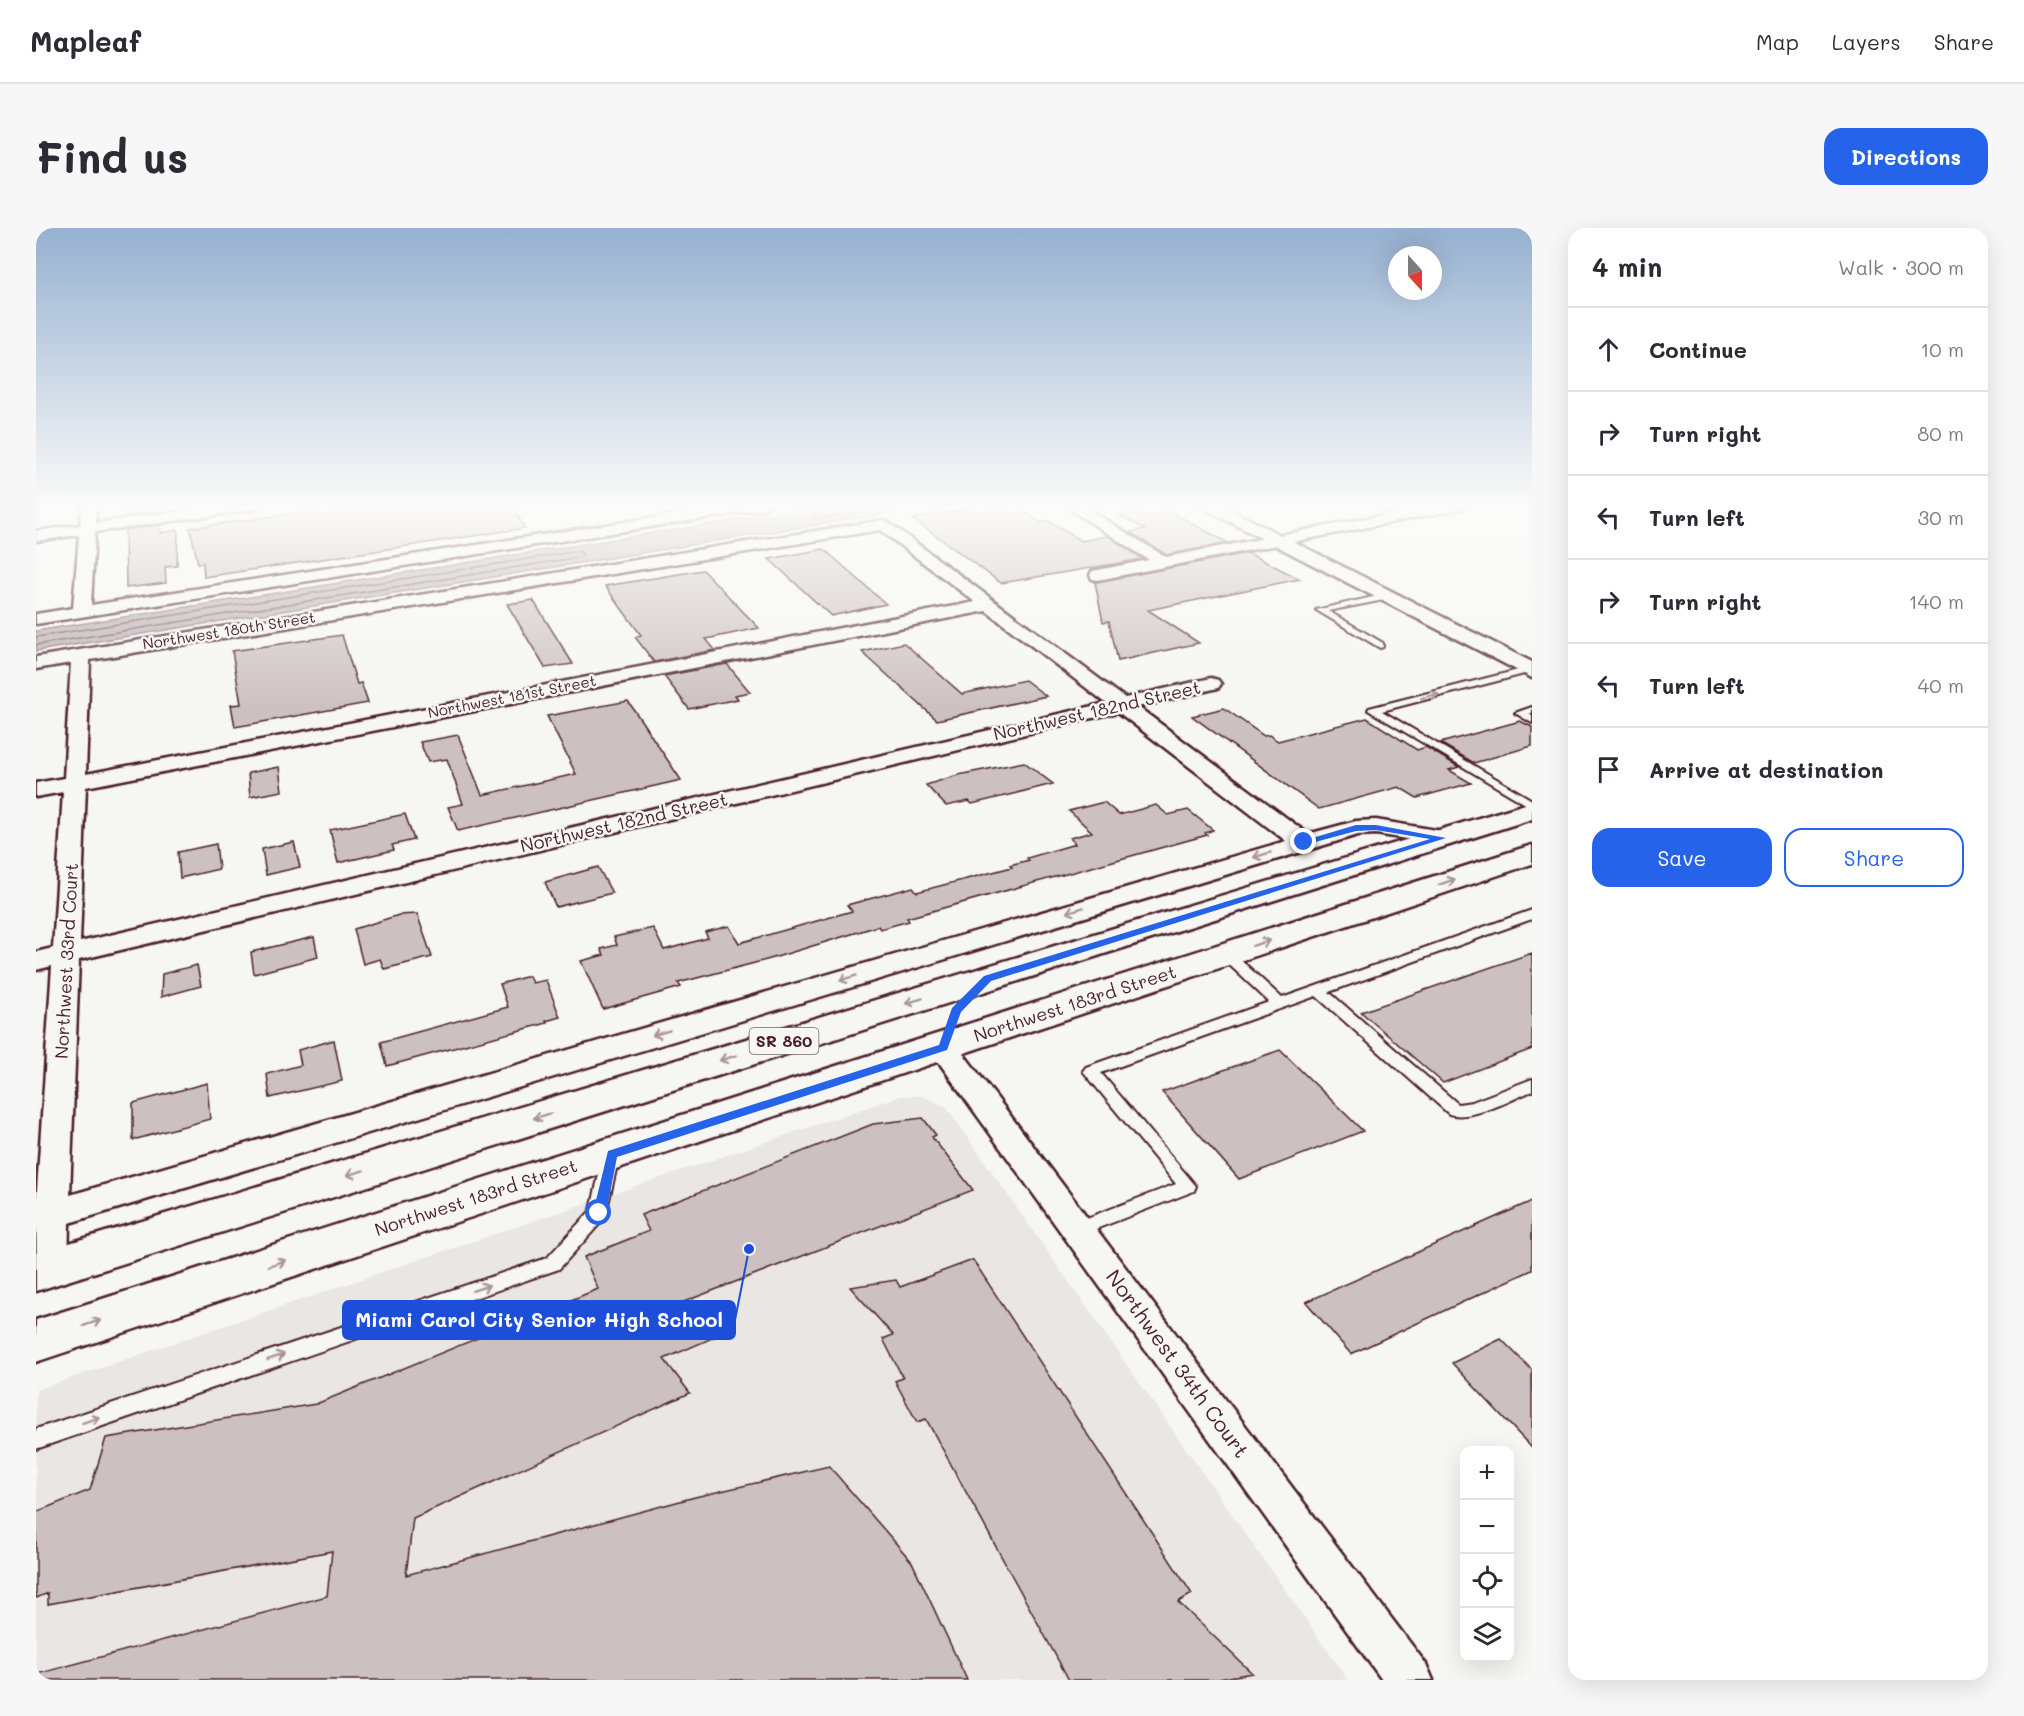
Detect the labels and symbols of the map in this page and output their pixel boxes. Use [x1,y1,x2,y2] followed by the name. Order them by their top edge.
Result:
[1388,246,1442,300] north arrow
[141,606,317,654] street label: Northwest 180th Street
[426,670,598,722] street label: Northwest 181st Street
[991,674,1203,746] street label: Northwest 182nd Street
[1420,689,1439,701] one-way arrow
[518,786,730,858] street label: Northwest 182nd Street
[1290,828,1316,854] route end
[1253,850,1272,861] one-way arrow
[49,862,83,1060] street label: Northwest 33rd Court
[1437,876,1456,887] one-way arrow
[1066,905,1085,916] one-way arrow
[1252,936,1270,947] one-way arrow
[970,959,1179,1047] street label: Northwest 183rd Street
[838,973,857,984] one-way arrow
[905,996,924,1007] one-way arrow
[652,1028,671,1039] one-way arrow
[750,1028,819,1054] road number: SR 860
[719,1054,738,1065] one-way arrow
[533,1111,552,1122] one-way arrow
[371,1153,580,1241] street label: Northwest 183rd Street
[346,1168,365,1179] one-way arrow
[585,1199,611,1225] route start
[267,1256,286,1267] one-way arrow
[1101,1264,1256,1463] street label: Northwest 34th Court
[471,1282,490,1293] one-way arrow
[343,1301,735,1339] callout: Miami Carol City Senior High School
[355,1306,723,1332] text: Miami Carol City Senior High School
[82,1316,101,1327] one-way arrow
[266,1351,285,1362] one-way arrow
[81,1414,100,1425] one-way arrow

